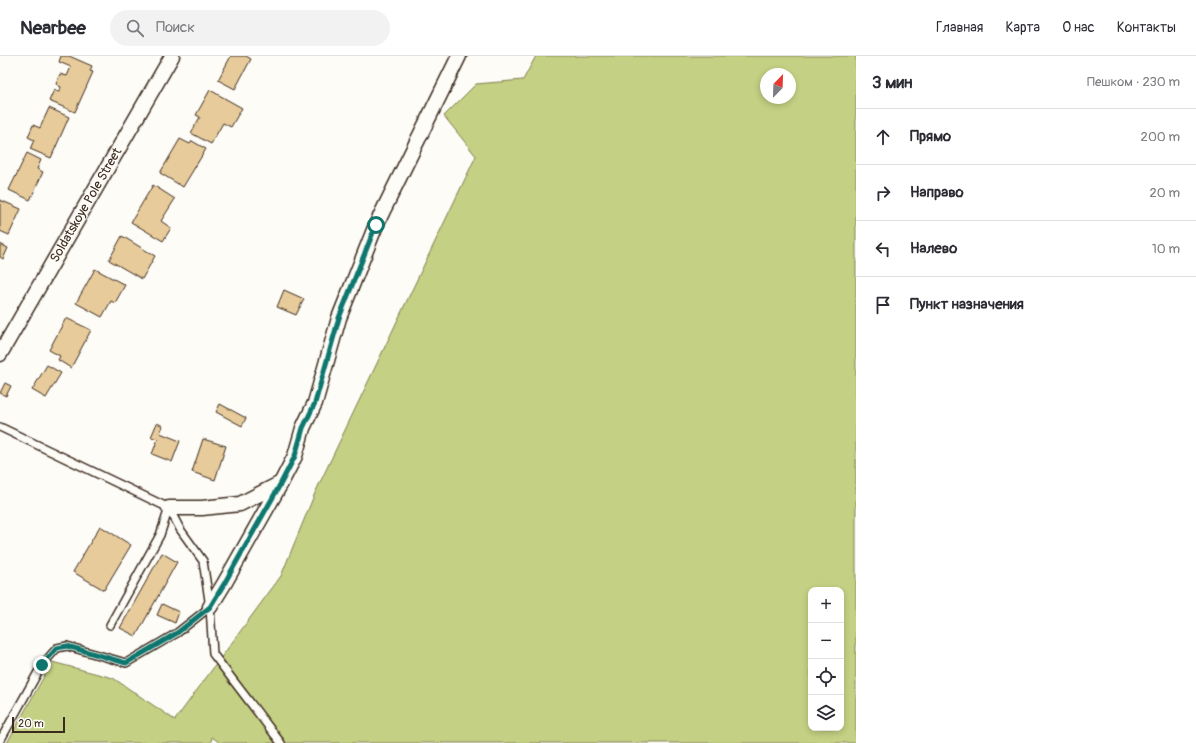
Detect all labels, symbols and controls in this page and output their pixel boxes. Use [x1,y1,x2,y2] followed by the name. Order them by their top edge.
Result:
[110,10,390,46] search box
[20,16,86,40] text: Nearbee
[124,17,146,39] icon: search
[156,18,195,37] text: Поиск
[936,19,983,36] text: Главная
[1005,19,1040,36] text: Карта
[1062,19,1095,36] text: О нас
[1117,19,1176,36] text: Контакты
[760,68,796,104] north arrow
[872,72,912,93] text: 3 мин
[1087,74,1180,90] text: Пешком · 230 m
[872,126,894,148] icon: ahead
[910,127,951,146] text: Прямо
[1141,129,1180,145] text: 200 m
[47,144,126,265] street label: Soldatskoye Pole Street
[872,182,894,204] icon: right
[910,183,964,202] text: Направо
[1149,185,1180,201] text: 20 m
[367,216,385,234] route start
[872,238,894,260] icon: left
[910,239,957,258] text: Налево
[1152,241,1180,257] text: 10 m
[872,294,894,316] icon: arrive
[910,295,1024,314] text: Пункт назначения
[808,587,844,731] map controls
[808,587,844,623] button: +
[808,623,844,659] button: −
[33,656,51,674] route end
[808,659,844,695] button: locate
[808,695,844,731] button: layers
[12,715,65,734] scale bar
[18,717,44,730] text: 20 m

